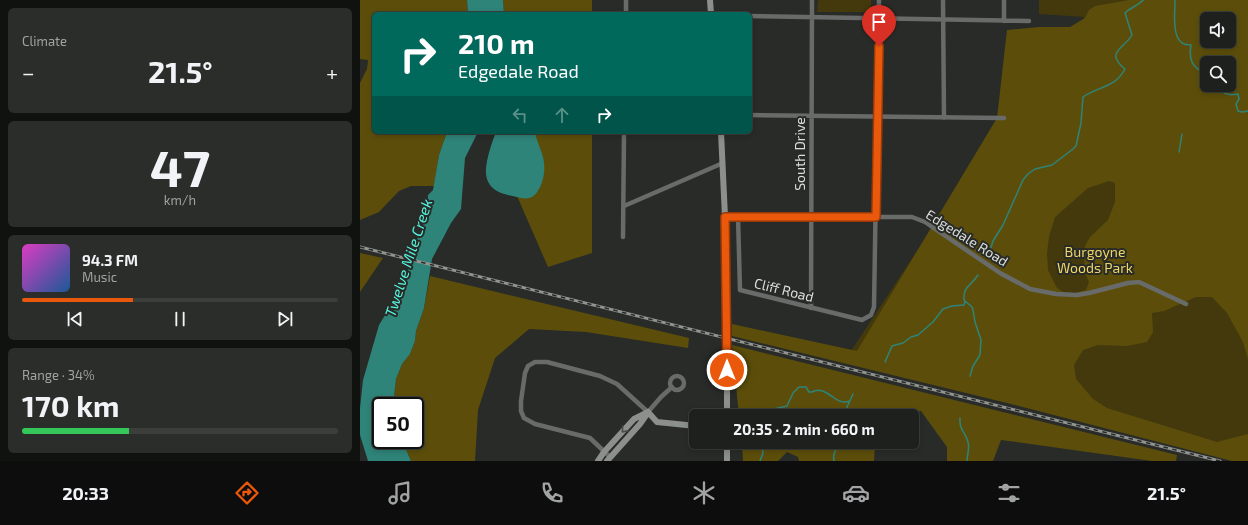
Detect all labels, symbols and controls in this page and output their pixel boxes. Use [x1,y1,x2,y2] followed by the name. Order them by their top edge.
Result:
[862,5,896,46] pin
[868,11,890,33] icon: arrive
[1200,12,1236,92] map controls
[1200,12,1236,48] button: sound
[458,26,535,60] text: 210 m
[392,28,444,80] icon: right
[22,33,67,49] text: Climate
[148,53,213,89] text: 21.5°
[1200,56,1236,92] button: search
[22,59,35,85] text: −
[326,59,338,85] text: +
[458,60,579,82] text: Edgedale Road
[509,104,531,126] icon: left
[551,104,573,126] icon: ahead
[593,104,615,126] icon: right
[791,117,808,191] street label: South Drive
[150,135,210,197] text: 47
[164,192,196,208] text: km/h
[380,196,436,319] water label: Twelve Mile Creek
[923,205,1012,270] street label: Edgedale Road
[1057,243,1133,276] park label: Burgoyne Woods Park
[82,251,138,269] text: 94.3 FM
[82,269,117,285] text: Music
[753,274,816,305] street label: Cliff Road
[64,308,86,330] icon: previous
[169,308,191,330] icon: pause
[274,308,296,330] icon: next
[706,349,748,391] position arrow
[22,367,95,383] text: Range · 34%
[22,387,119,423] text: 170 km
[372,397,424,449] speed limit sign: 50
[733,420,875,438] text: 20:35 · 2 min · 660 m
[622,425,629,432] one-way arrow
[233,479,261,507] icon: directions
[386,479,414,507] icon: music
[538,479,566,507] icon: phone
[690,479,718,507] icon: climate
[842,479,870,507] icon: car
[995,479,1023,507] icon: filters
[62,482,109,504] text: 20:33
[1147,482,1186,504] text: 21.5°

